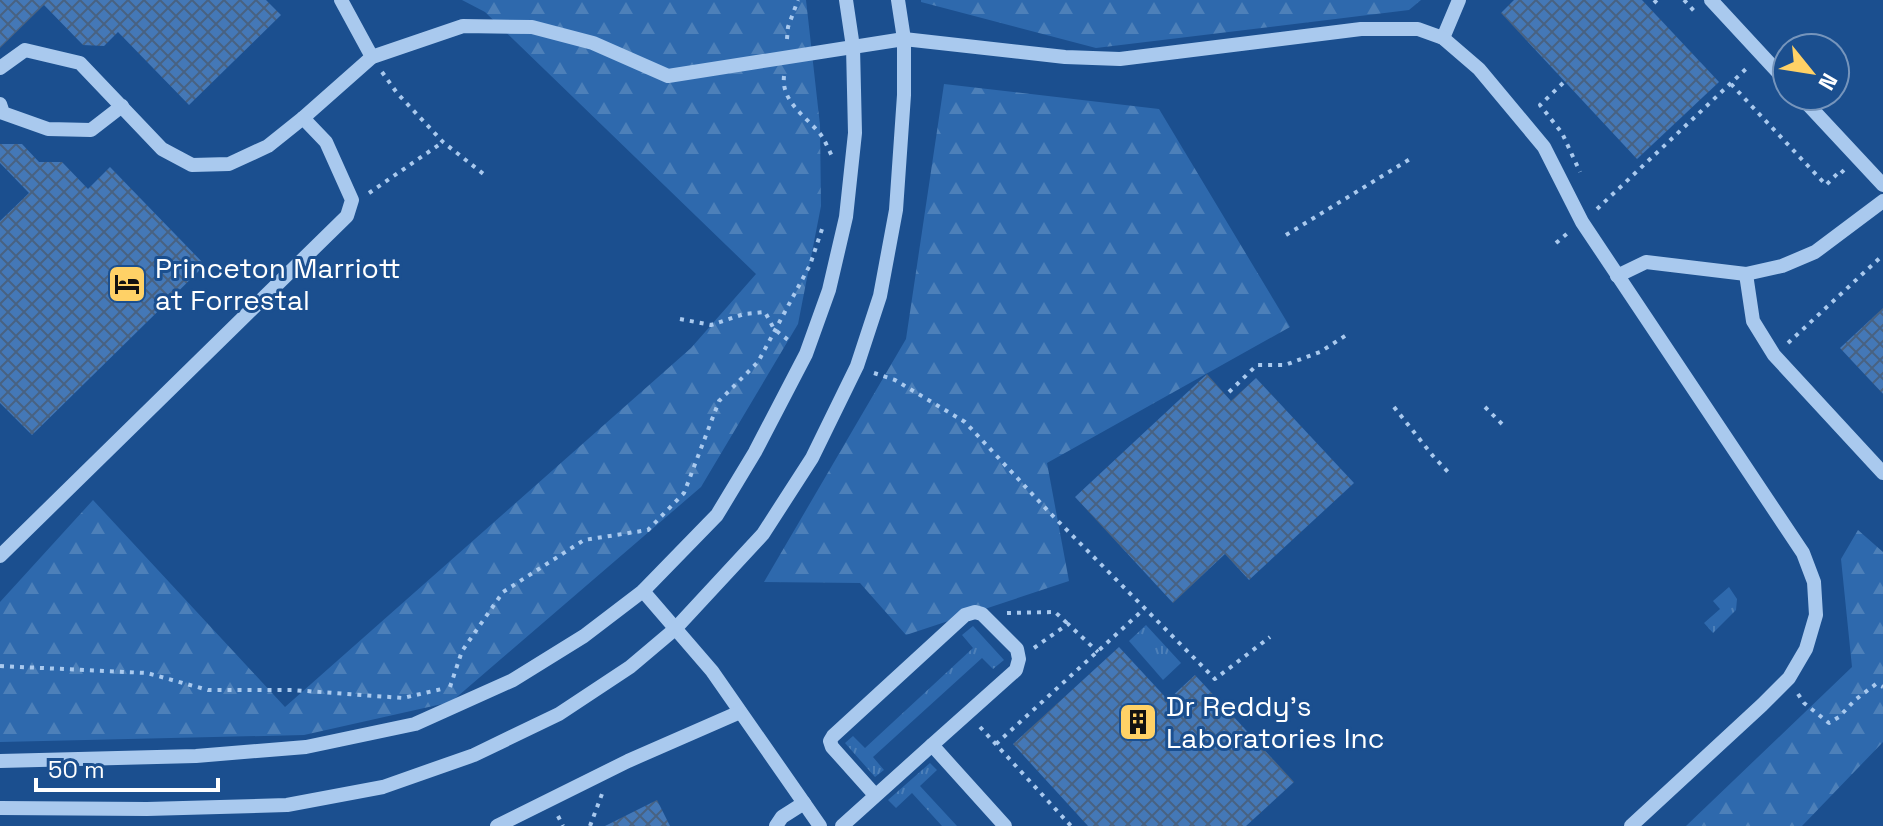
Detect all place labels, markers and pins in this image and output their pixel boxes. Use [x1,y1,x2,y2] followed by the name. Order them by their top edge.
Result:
[155,250,401,318] place label: Princeton Marriott at Forrestal
[106,263,148,305] hotel icon: Princeton Marriott at Forrestal
[1166,688,1384,756] place label: Dr Reddy's Laboratories Inc
[1117,701,1159,743] building icon: Dr Reddy's Laboratories Inc

